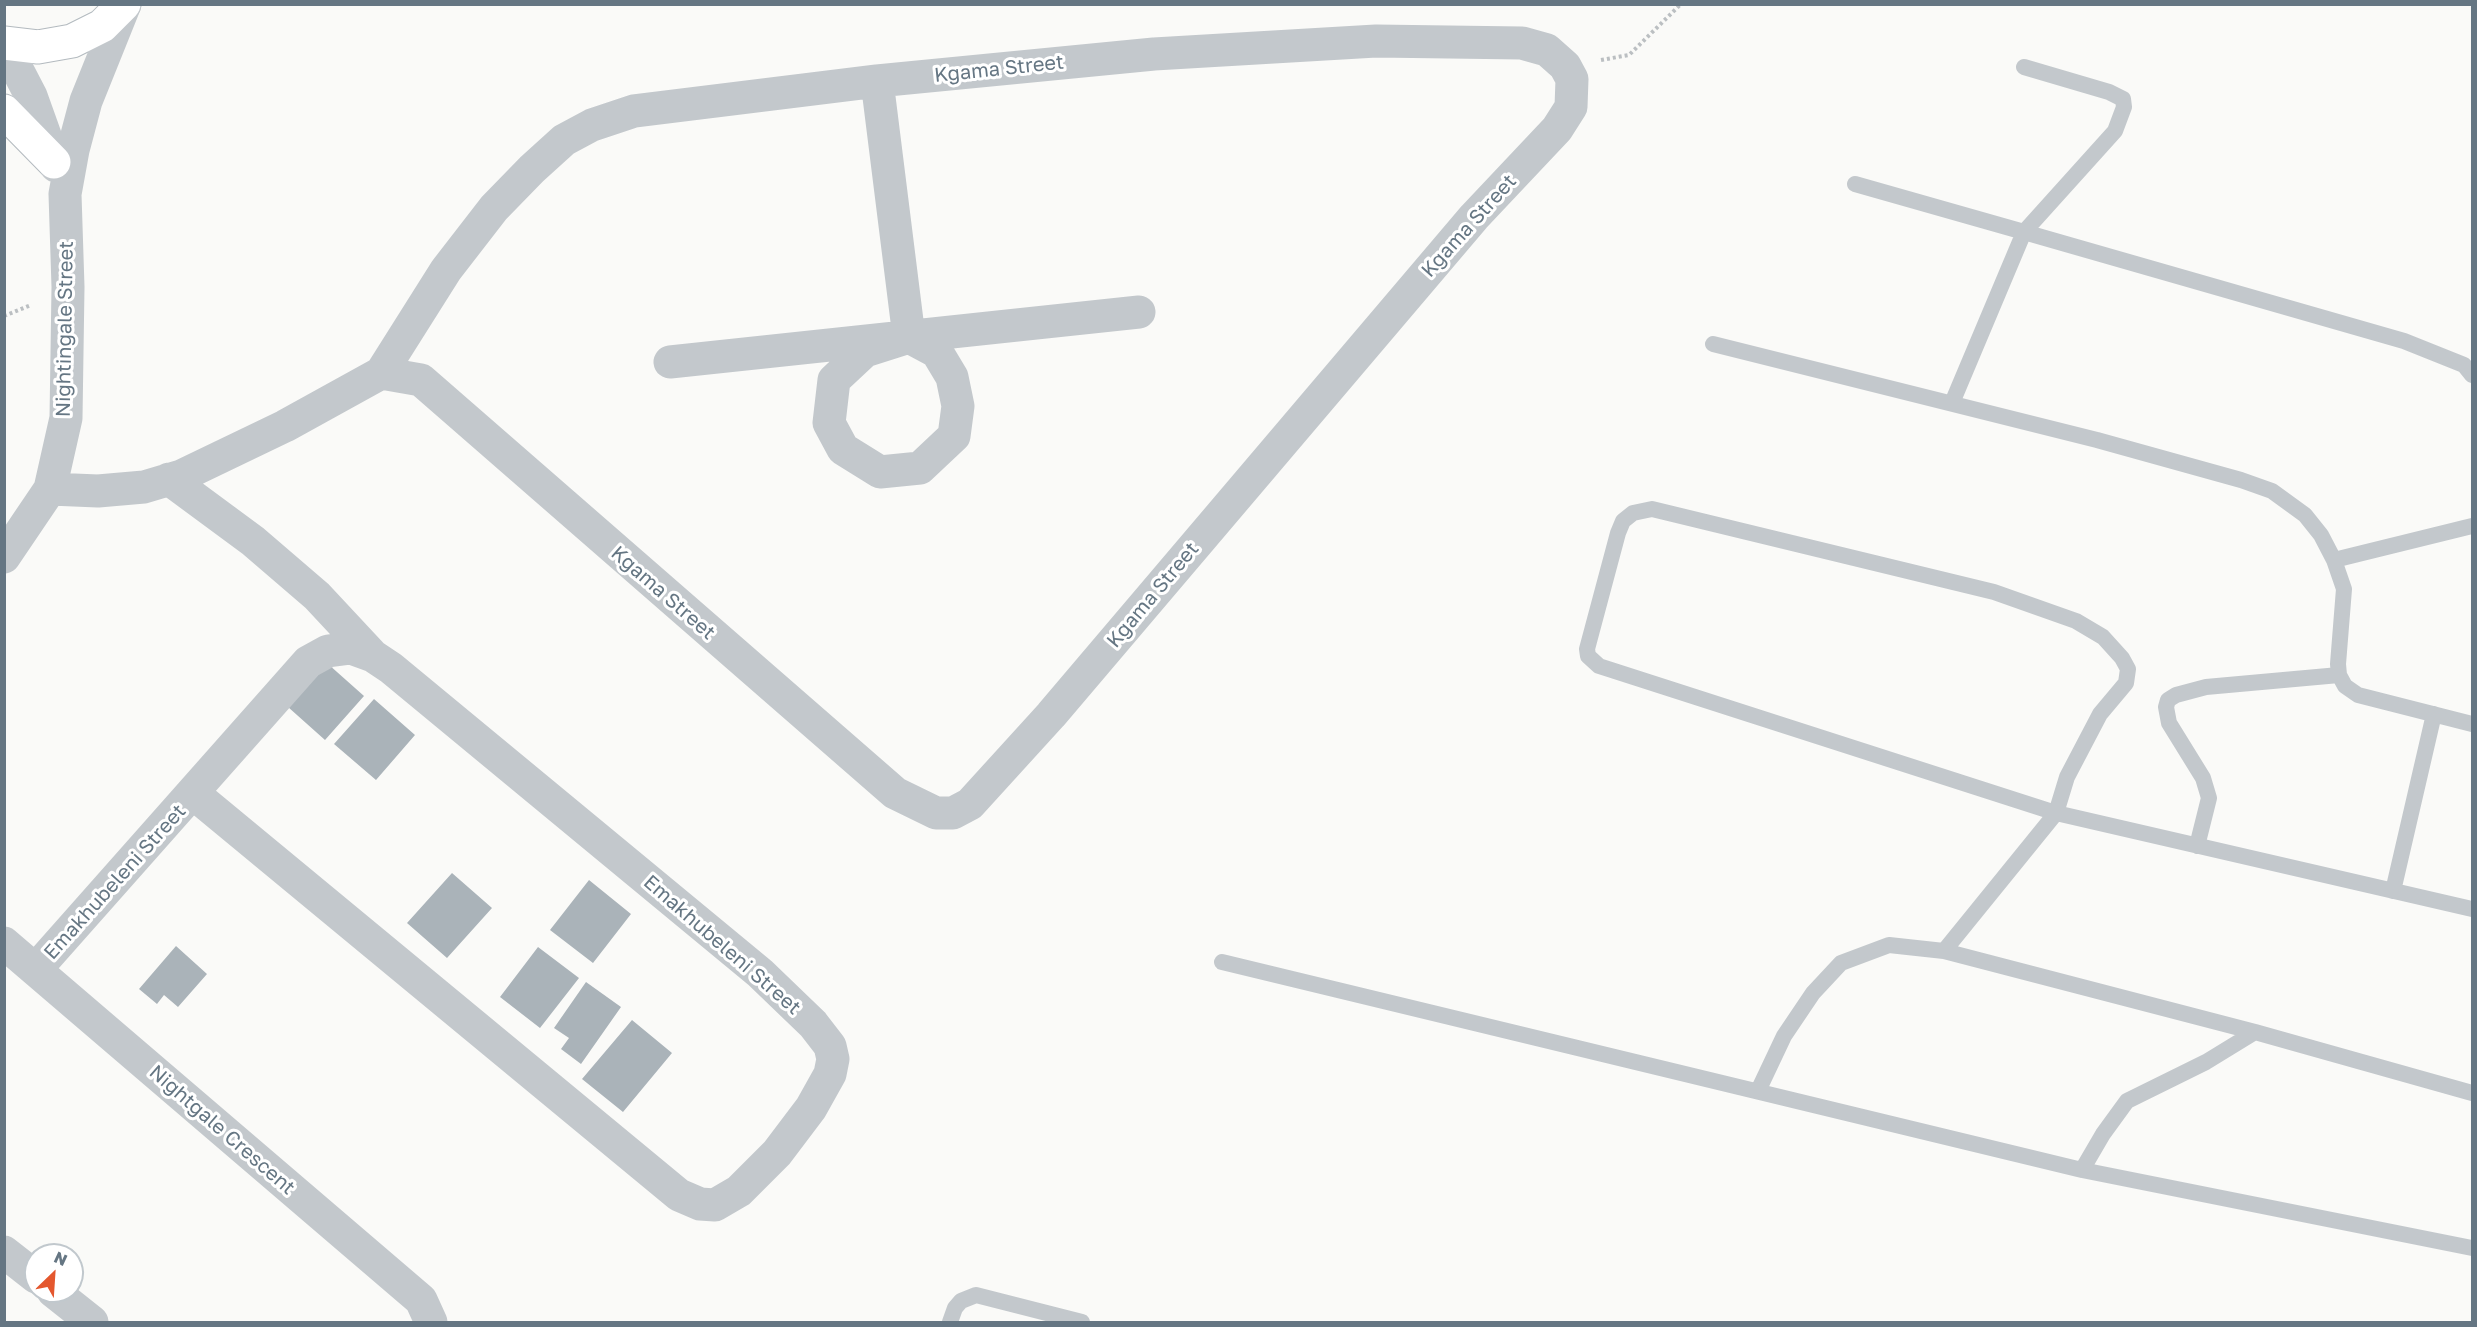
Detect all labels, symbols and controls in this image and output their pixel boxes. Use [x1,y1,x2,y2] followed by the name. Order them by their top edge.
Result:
[933,50,1065,88] street label: Kgama Street
[1417,170,1521,282] street label: Kgama Street
[51,241,79,417] street label: Nightingale Street
[1102,537,1204,653] street label: Kgama Street
[606,541,720,645] street label: Kgama Street
[39,799,191,965] street label: Emakhubeleni Street
[638,870,806,1020] street label: Emakhubeleni Street
[144,1060,300,1200] street label: Nightgale Crescent
[24,1243,84,1303] north arrow
[51,1247,70,1270] text: N

